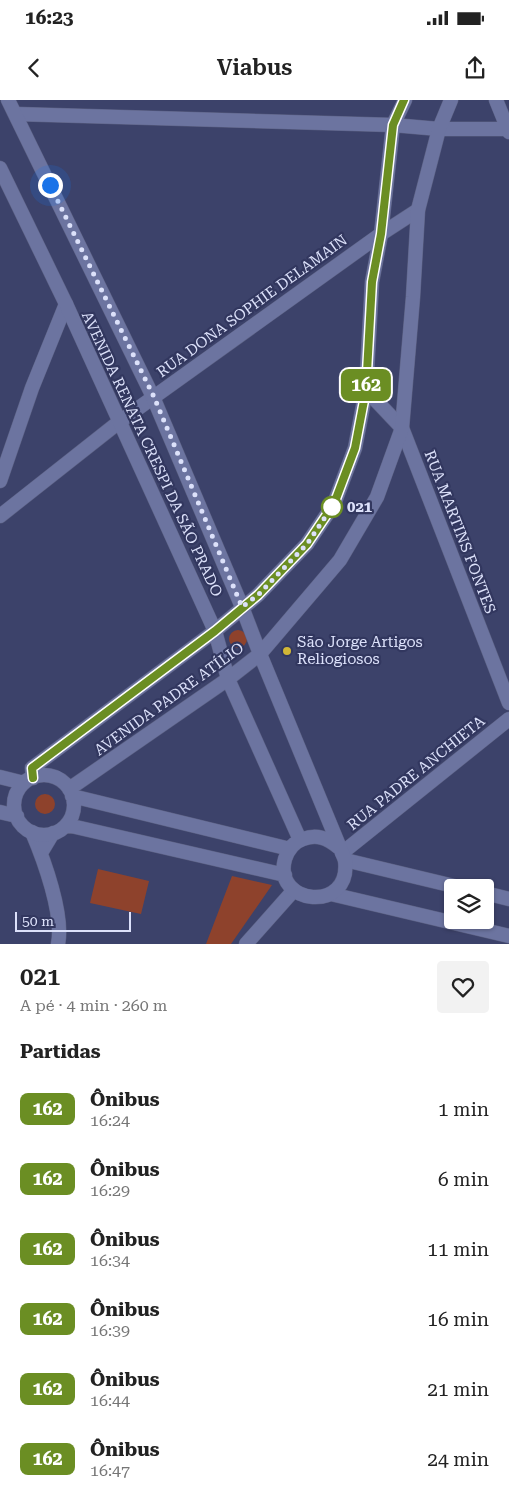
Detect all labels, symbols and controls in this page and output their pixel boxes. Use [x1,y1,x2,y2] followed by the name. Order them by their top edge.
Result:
[25,6,74,29] text: 16:23
[20,54,48,82] icon: back
[461,54,489,82] icon: share
[217,55,292,80] text: Viabus
[38,173,63,198] your location
[153,231,351,381] street label: RUA DONA SOPHIE DELAMAIN
[78,309,226,599] street label: AVENIDA RENATA CRESPI DA SÃO PRADO
[337,369,395,401] line badge: 162
[351,374,381,395] text: 162
[421,448,499,616] street label: RUA MARTINS FONTES
[321,496,343,518] marker: 021
[347,498,373,516] place label: 021
[297,633,423,668] place label: São Jorge Artigos Reliogiosos
[91,639,247,759] street label: AVENIDA PADRE ATÍLIO
[281,645,293,657] marker: São Jorge Artigos Reliogiosos
[344,712,489,834] street label: RUA PADRE ANCHIETA
[444,879,494,929] map controls
[444,879,494,929] button: layers
[15,909,131,932] scale bar
[22,913,54,929] text: 50 m
[437,961,489,1013] button: heart
[20,963,60,991] text: 021
[20,996,167,1015] text: A pé · 4 min · 260 m
[20,1040,101,1063] text: Partidas
[90,1088,160,1111] text: Ônibus
[32,1098,63,1119] text: 162
[438,1098,489,1121] text: 1 min
[90,1111,130,1130] text: 16:24
[90,1158,160,1181] text: Ônibus
[32,1168,63,1189] text: 162
[438,1168,489,1191] text: 6 min
[90,1181,130,1200] text: 16:29
[90,1228,160,1251] text: Ônibus
[32,1238,63,1259] text: 162
[427,1238,489,1261] text: 11 min
[90,1251,130,1270] text: 16:34
[90,1298,160,1321] text: Ônibus
[32,1308,63,1329] text: 162
[427,1308,489,1331] text: 16 min
[90,1321,130,1340] text: 16:39
[90,1368,160,1391] text: Ônibus
[32,1378,63,1399] text: 162
[427,1378,489,1401] text: 21 min
[90,1391,130,1410] text: 16:44
[90,1438,160,1461] text: Ônibus
[32,1448,63,1469] text: 162
[427,1448,489,1471] text: 24 min
[90,1461,130,1480] text: 16:47

